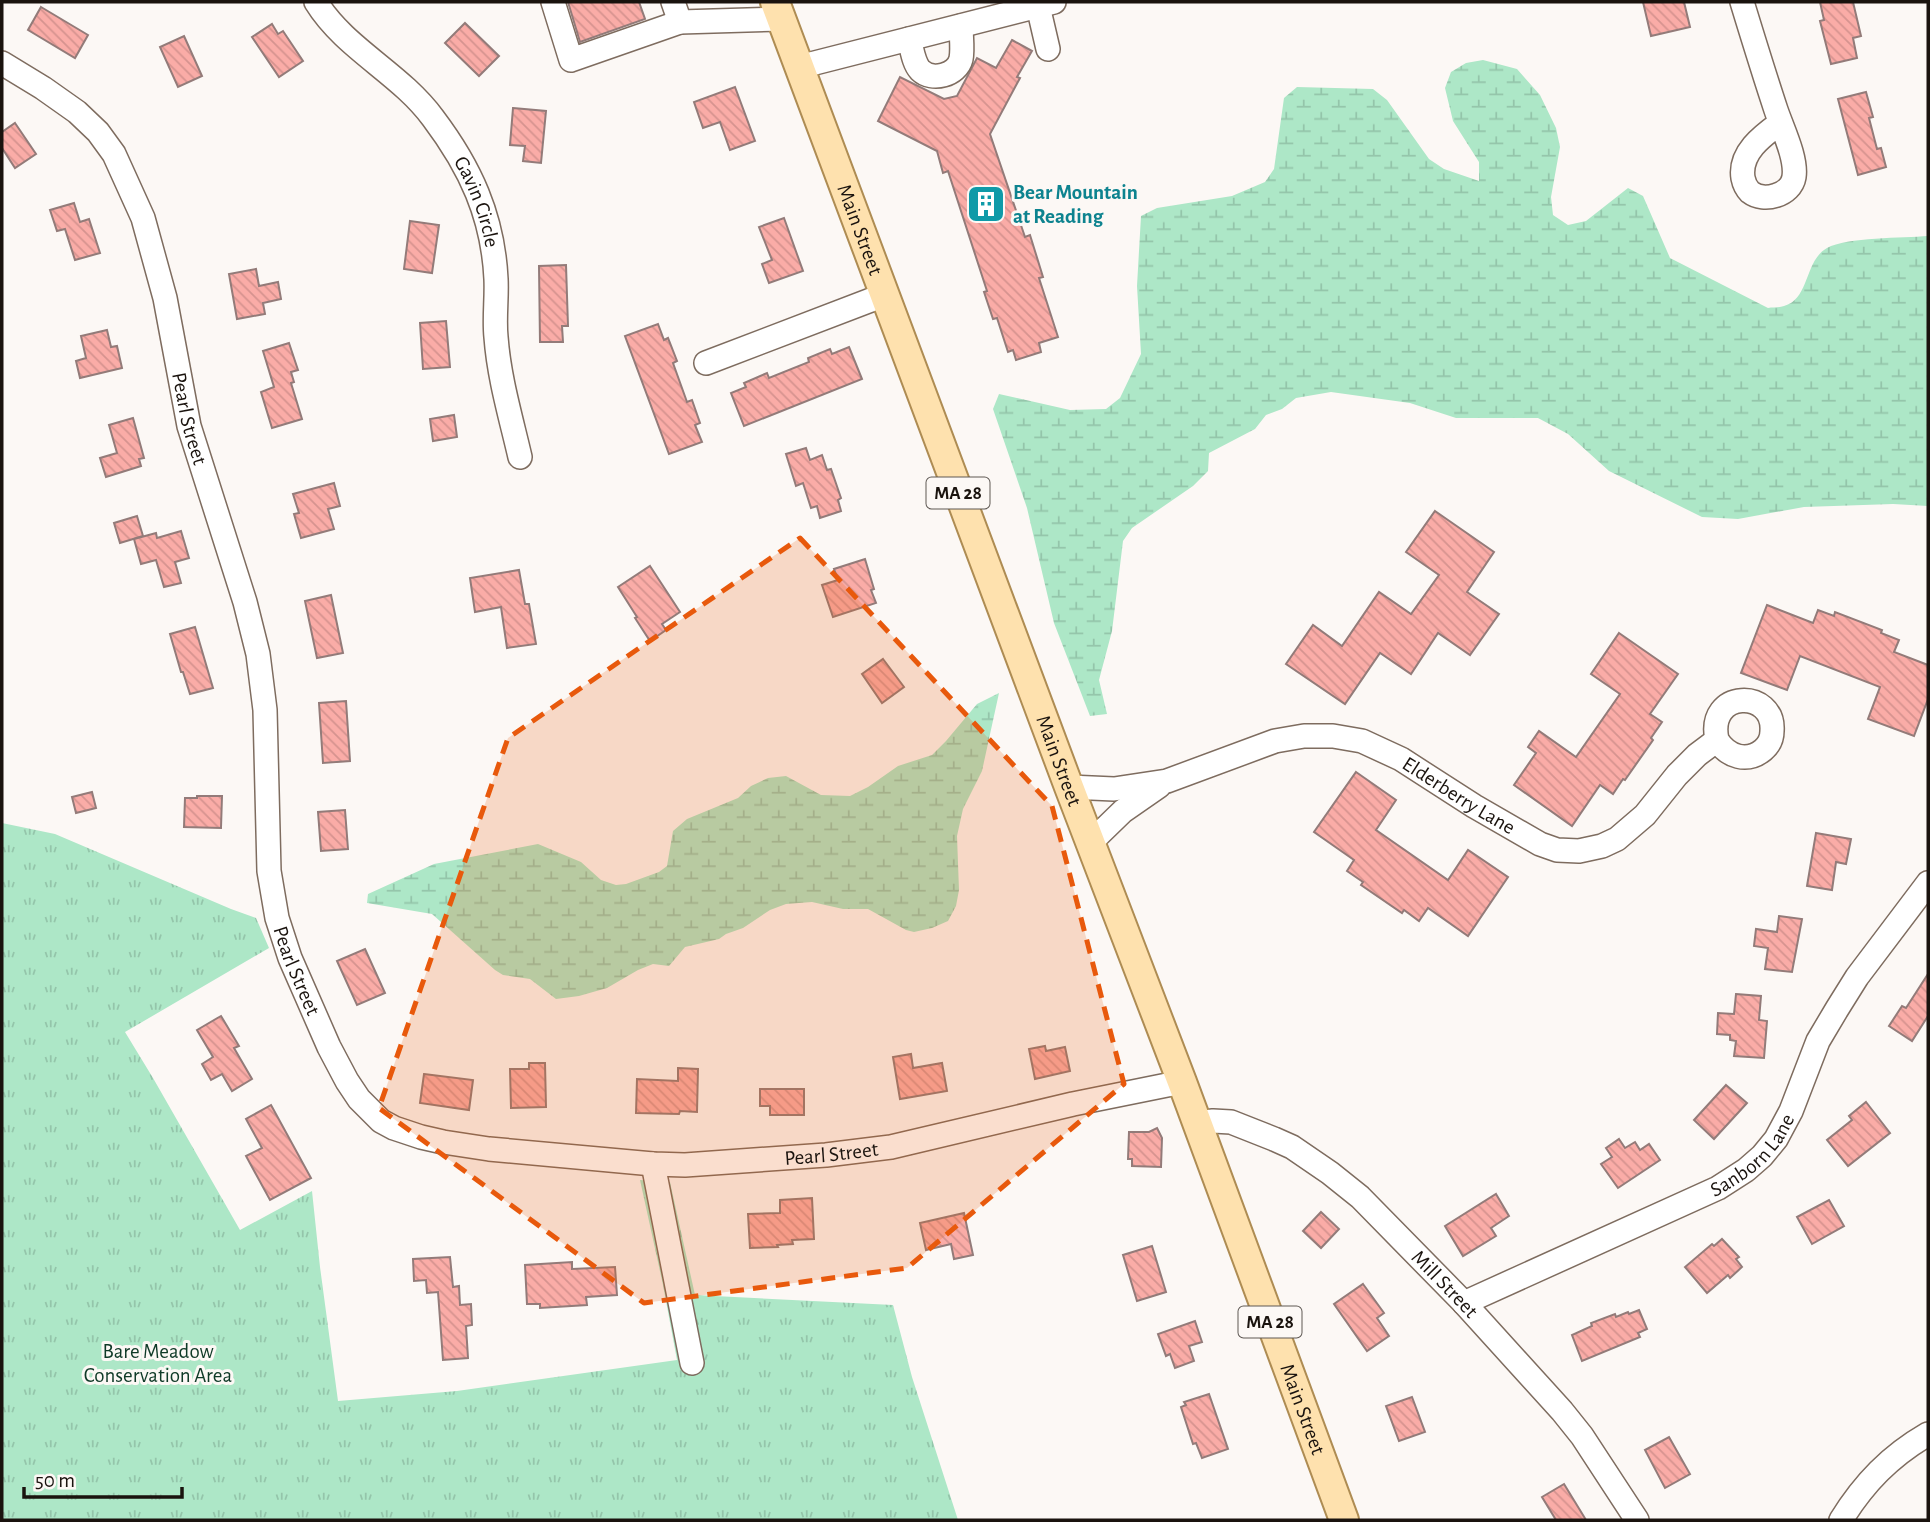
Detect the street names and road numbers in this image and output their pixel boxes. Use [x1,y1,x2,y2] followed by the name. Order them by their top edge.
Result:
[450,152,503,249] street label: Gavin Circle
[834,181,887,278] street label: Main Street
[169,371,211,467] street label: Pearl Street
[926,478,990,508] road number: MA 28
[1033,712,1086,809] street label: Main Street
[1399,752,1519,838] street label: Elderberry Lane
[270,923,324,1019] street label: Pearl Street
[1707,1110,1798,1201] street label: Sanborn Lane
[784,1138,880,1168] street label: Pearl Street
[1408,1246,1482,1322] street label: Mill Street
[1238,1306,1302,1338] road number: MA 28
[1277,1361,1329,1458] street label: Main Street

